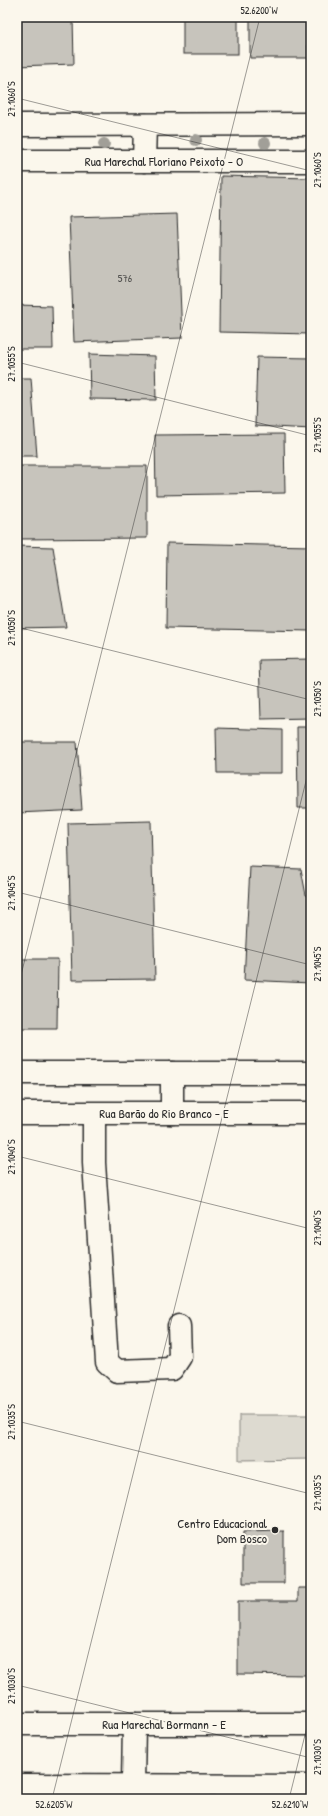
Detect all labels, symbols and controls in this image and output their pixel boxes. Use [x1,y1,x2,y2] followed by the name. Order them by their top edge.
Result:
[240,4,278,17] text: 52.6200°W
[5,81,18,117] text: 27.1060°S
[85,152,243,170] street label: Rua Marechal Floriano Peixoto - O
[311,152,324,188] text: 27.1060°S
[118,271,133,285] house number: 576
[5,346,18,382] text: 27.1055°S
[311,417,324,453] text: 27.1055°S
[5,610,18,646] text: 27.1050°S
[311,681,324,717] text: 27.1050°S
[5,875,18,910] text: 27.1045°S
[311,946,324,981] text: 27.1045°S
[99,1104,229,1122] street label: Rua Barão do Rio Branco - E
[5,1139,18,1175] text: 27.1040°S
[311,1210,324,1246] text: 27.1040°S
[5,1404,18,1440] text: 27.1035°S
[311,1475,324,1511] text: 27.1035°S
[177,1514,268,1547] place label: Centro Educacional Dom Bosco
[270,1525,280,1535] marker: Centro Educacional Dom Bosco
[5,1668,18,1704] text: 27.1030°S
[102,1715,226,1733] street label: Rua Marechal Bormann - E
[311,1739,324,1775] text: 27.1030°S
[36,1798,73,1811] text: 52.6205°W
[272,1798,309,1811] text: 52.6210°W

